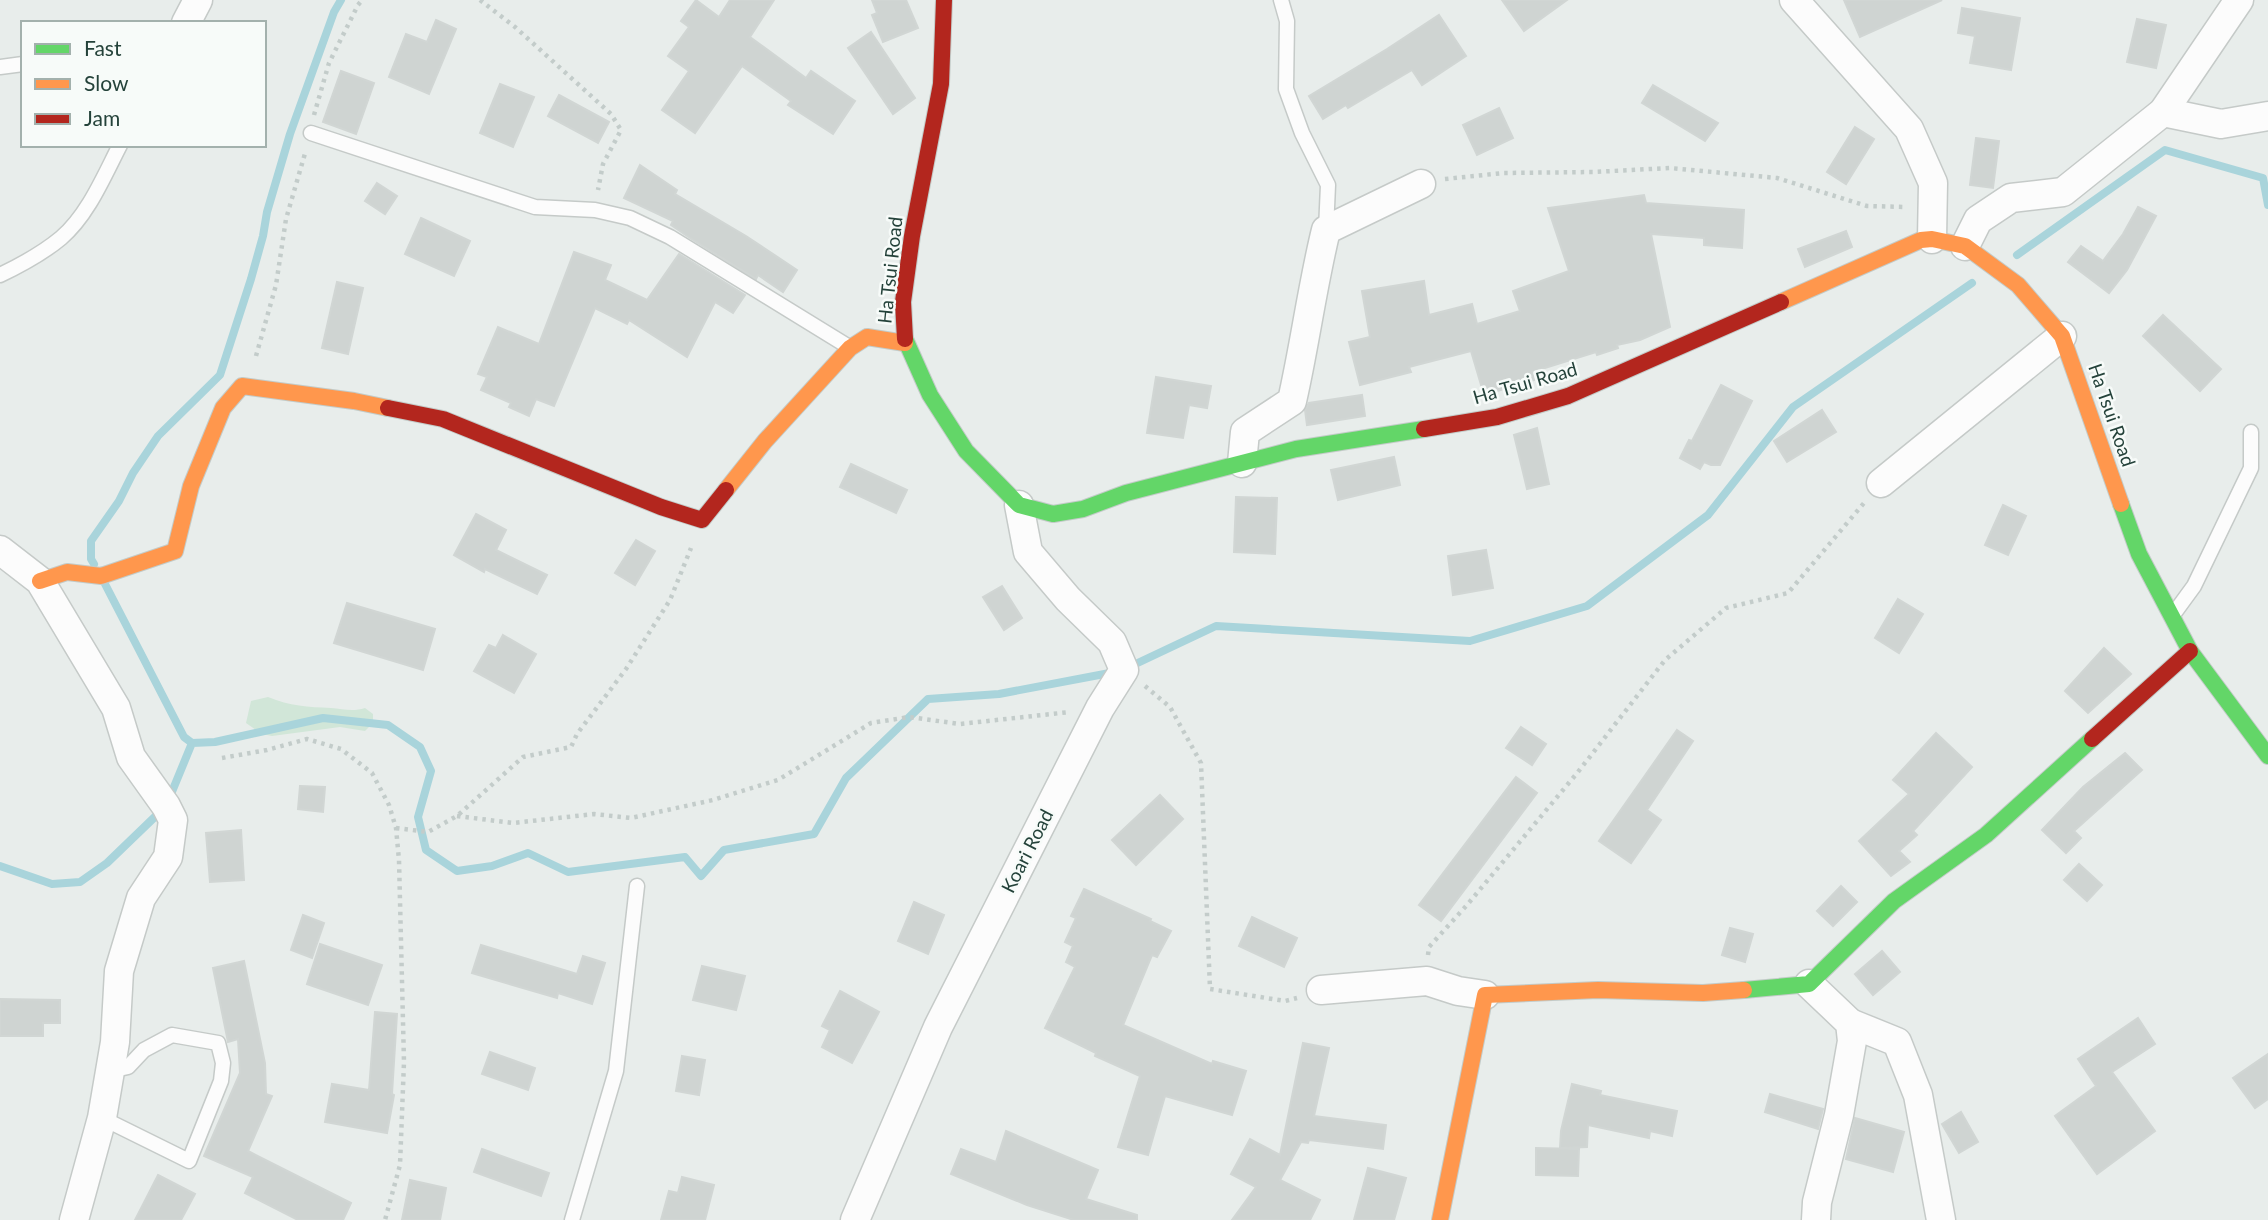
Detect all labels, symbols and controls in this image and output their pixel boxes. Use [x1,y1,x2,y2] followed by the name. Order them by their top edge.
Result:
[21,21,266,147] legend
[84,35,122,60] text: Fast
[84,70,129,95] text: Slow
[84,105,120,130] text: Jam
[872,215,907,325] street label: Ha Tsui Road
[1470,357,1580,408] street label: Ha Tsui Road
[2084,360,2141,469] street label: Ha Tsui Road
[996,805,1057,896] street label: Koari Road

